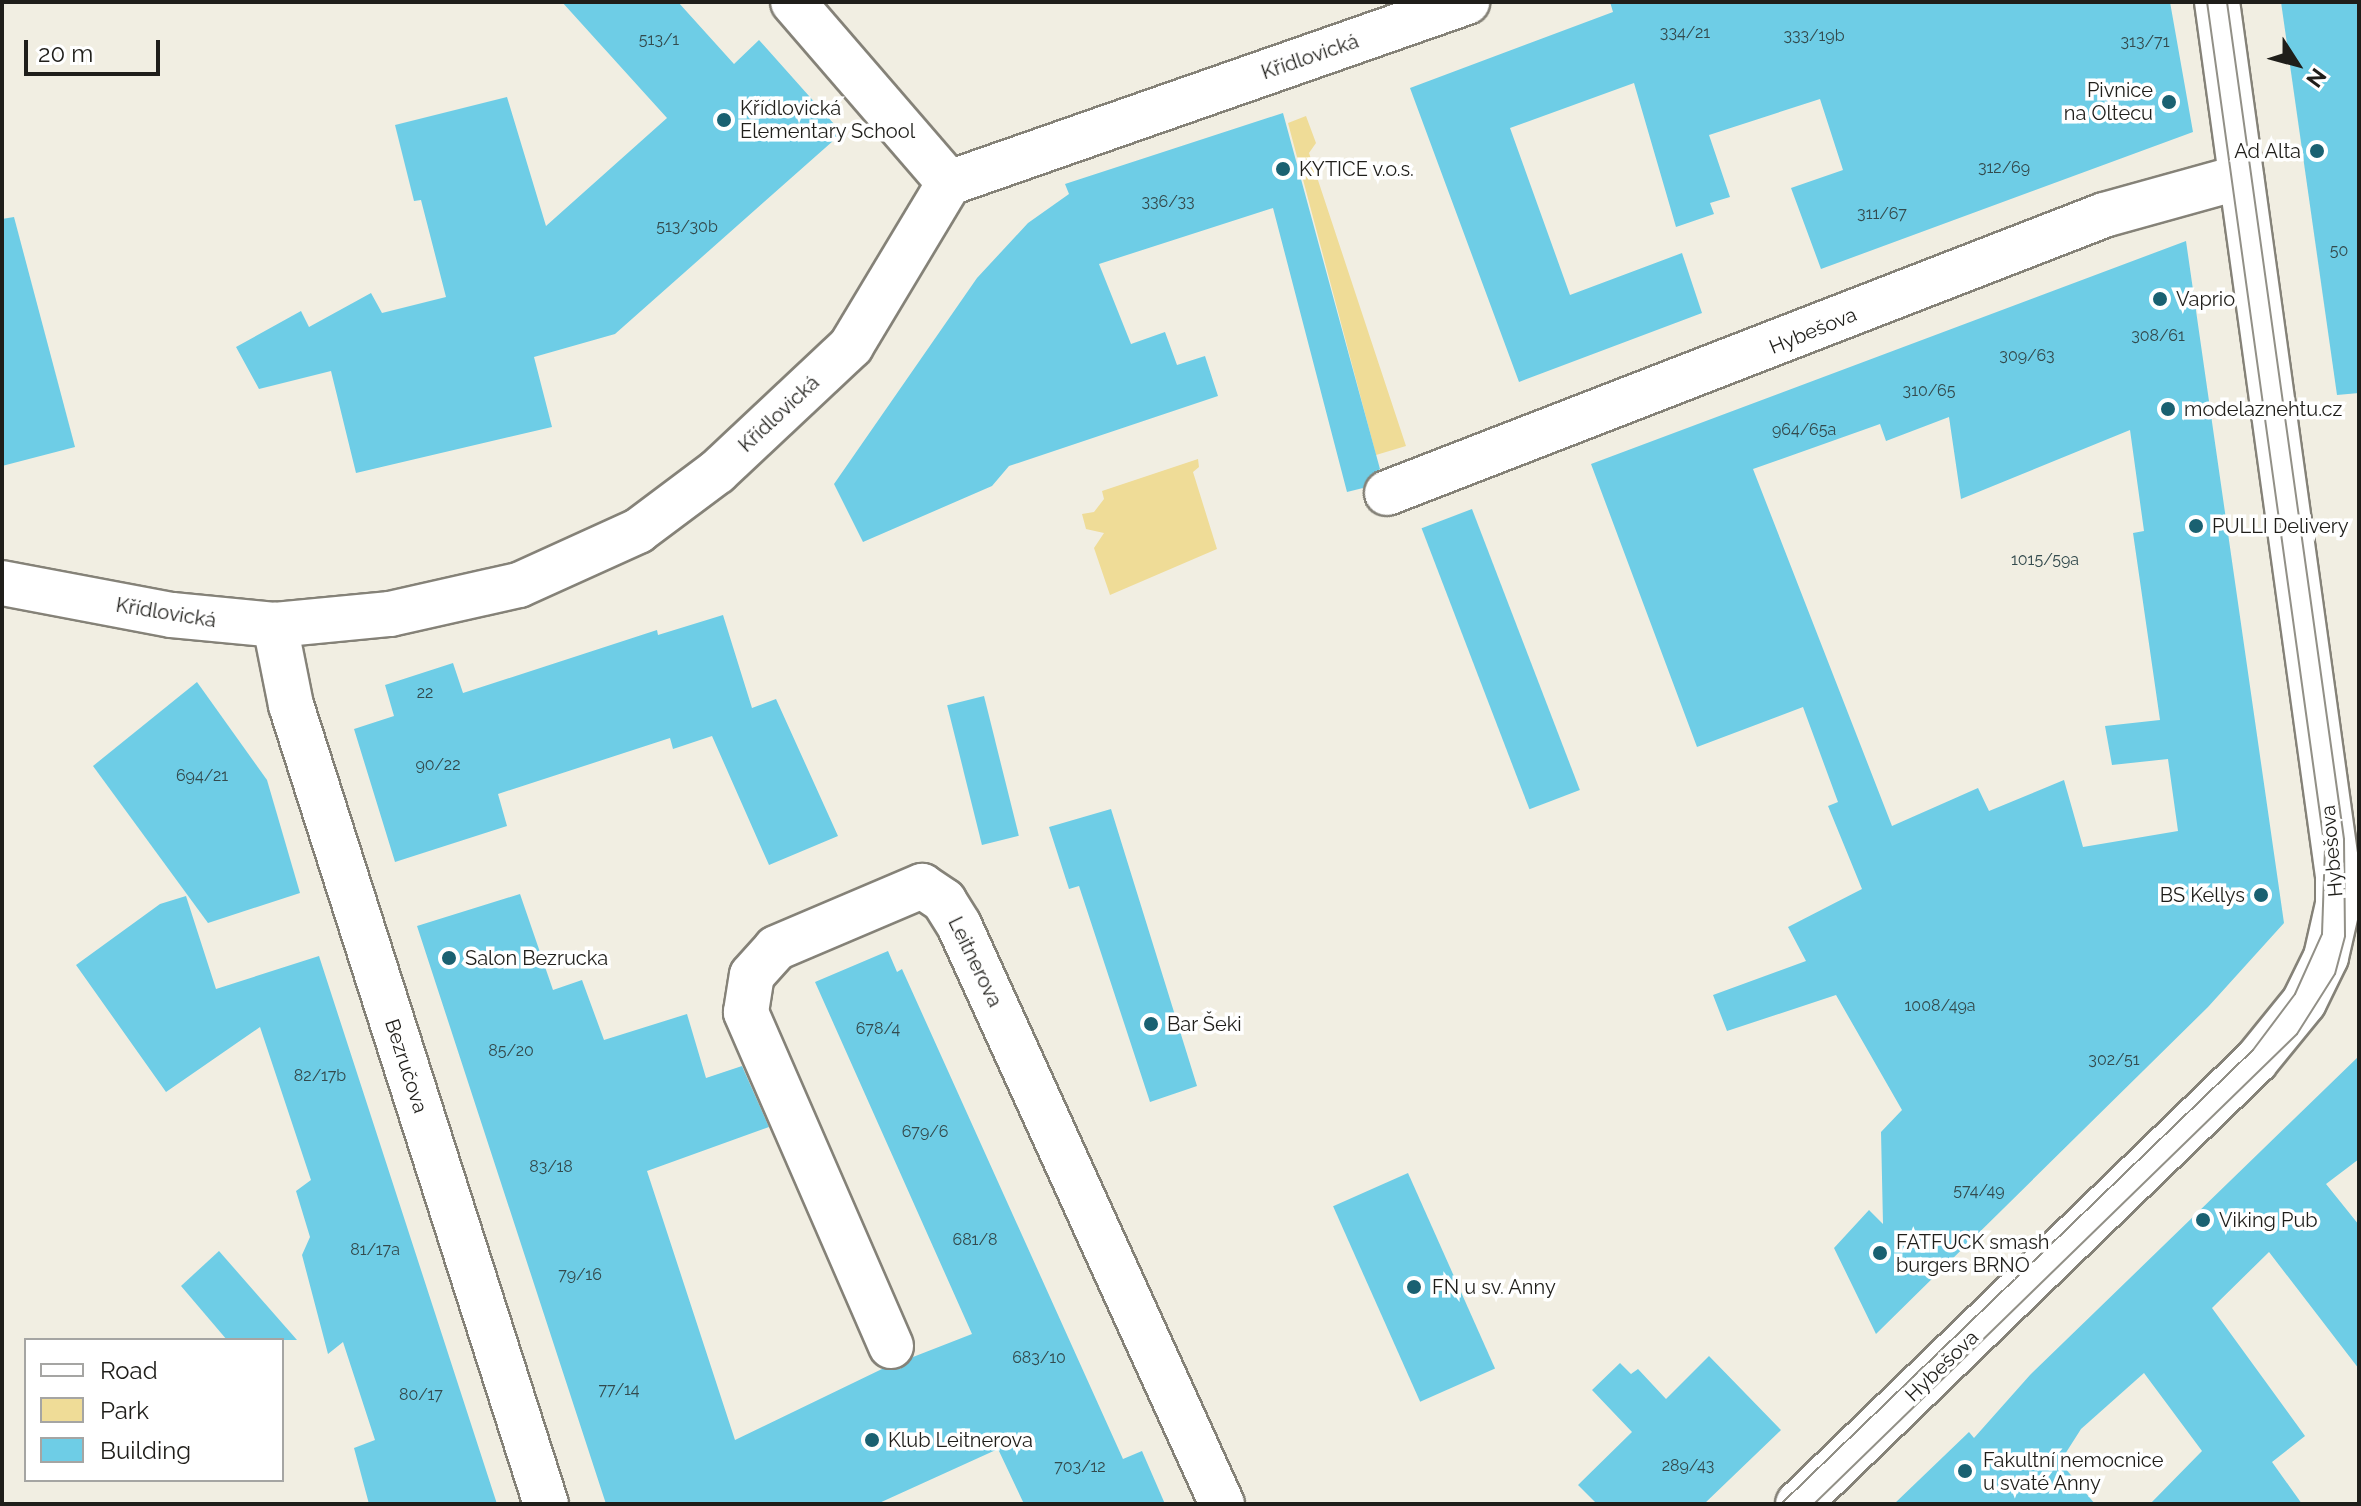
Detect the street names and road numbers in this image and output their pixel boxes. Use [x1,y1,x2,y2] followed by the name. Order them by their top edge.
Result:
[1258,29,1362,85] street label: Křídlovická
[1766,303,1860,359] street label: Hybešova
[734,371,824,457] street label: Křídlovická
[114,593,218,633] street label: Křídlovická
[2316,804,2348,898] street label: Hybešova
[943,913,1007,1011] street label: Leitnerova
[380,1016,432,1116] street label: Bezručova
[1901,1325,1983,1407] street label: Hybešova

